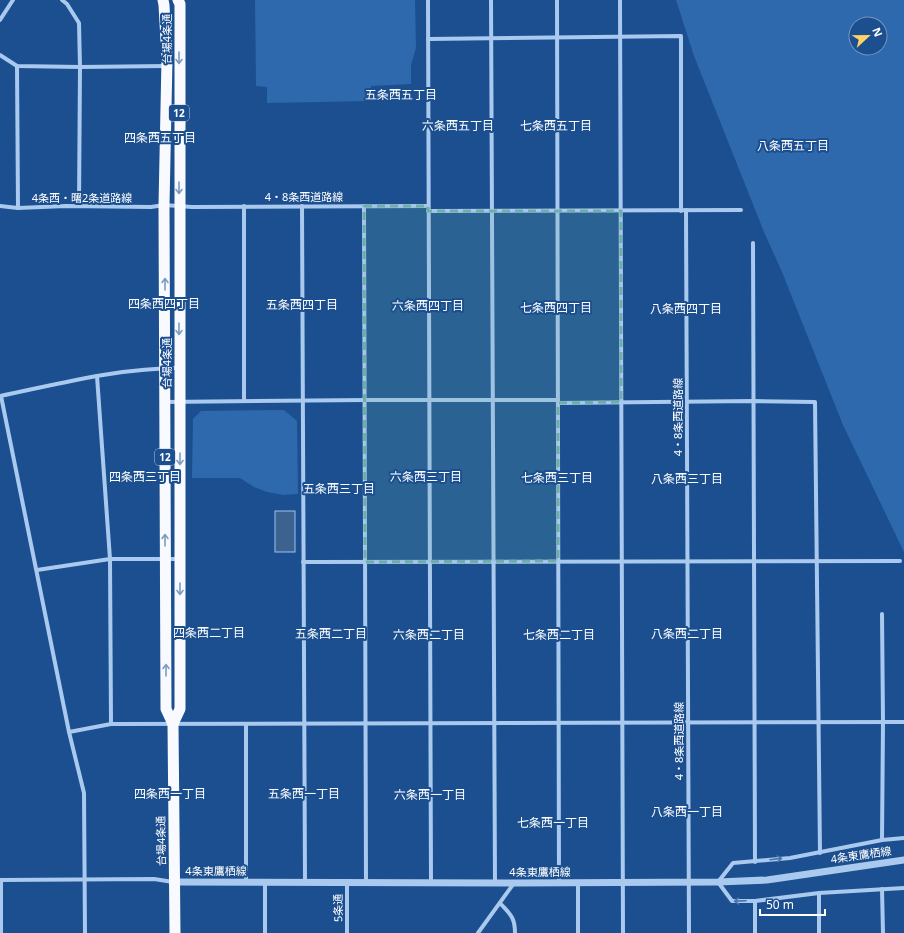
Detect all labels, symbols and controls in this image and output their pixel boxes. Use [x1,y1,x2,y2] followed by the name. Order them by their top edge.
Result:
[159,14,174,64] street label: 台場4条通
[848,16,888,56] north arrow
[869,25,886,39] text: N
[175,51,183,64] one-way arrow
[365,86,437,103] district label: 五条西五丁目
[169,105,189,121] road number: 12
[422,117,494,134] district label: 六条西五丁目
[520,117,592,134] district label: 七条西五丁目
[124,129,196,146] district label: 四条西五丁目
[757,137,829,154] district label: 八条西五丁目
[175,181,183,194] one-way arrow
[265,189,343,204] street label: 4・8条西道路線
[32,190,132,205] street label: 4条西・曙2条道路線
[161,278,169,291] one-way arrow
[128,295,200,312] district label: 四条西四丁目
[266,296,338,313] district label: 五条西四丁目
[392,297,464,314] district label: 六条西四丁目
[520,299,592,316] district label: 七条西四丁目
[650,300,722,317] district label: 八条西四丁目
[175,322,183,335] one-way arrow
[159,338,174,388] street label: 台場4条通
[670,378,685,456] street label: 4・8条西道路線
[155,449,175,465] road number: 12
[176,452,184,465] one-way arrow
[109,468,181,485] district label: 四条西三丁目
[390,468,462,485] district label: 六条西三丁目
[521,469,593,486] district label: 七条西三丁目
[651,470,723,487] district label: 八条西三丁目
[303,480,375,497] district label: 五条西三丁目
[161,534,169,547] one-way arrow
[176,582,184,595] one-way arrow
[173,624,245,641] district label: 四条西二丁目
[295,625,367,642] district label: 五条西二丁目
[651,625,723,642] district label: 八条西二丁目
[393,626,465,643] district label: 六条西二丁目
[523,626,595,643] district label: 七条西二丁目
[162,664,170,677] one-way arrow
[671,702,686,780] street label: 4・8条西道路線
[134,785,206,802] district label: 四条西一丁目
[268,785,340,802] district label: 五条西一丁目
[394,786,466,803] district label: 六条西一丁目
[651,803,723,820] district label: 八条西一丁目
[517,814,589,831] district label: 七条西一丁目
[153,816,168,866] street label: 台場4条通
[830,843,892,866] street label: 4条東鷹栖線
[769,855,782,863] one-way arrow
[185,863,247,878] street label: 4条東鷹栖線
[509,864,571,879] street label: 4条東鷹栖線
[760,891,825,917] scale bar
[330,894,345,922] street label: 5条通
[766,896,794,913] text: 50 m
[734,897,747,905] one-way arrow

